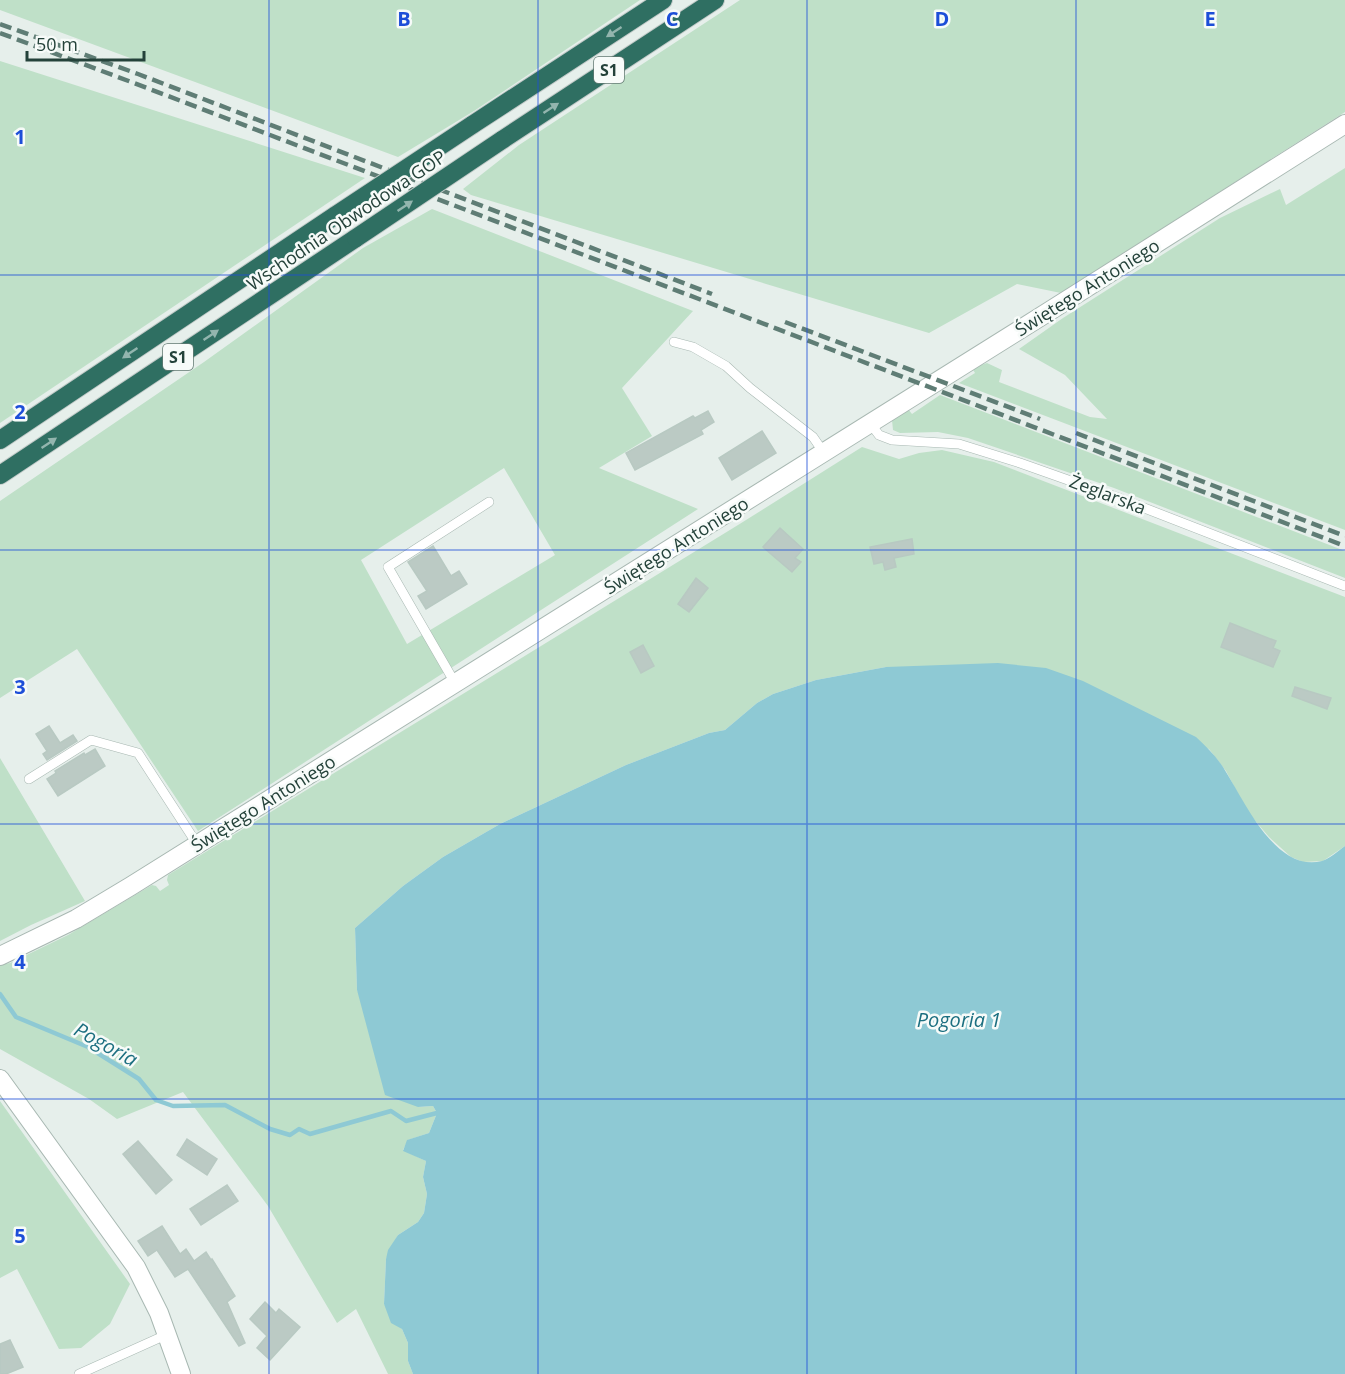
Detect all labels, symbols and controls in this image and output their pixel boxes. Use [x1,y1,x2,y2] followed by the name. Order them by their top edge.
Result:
[397,5,411,32] text: B
[666,5,679,32] text: C
[935,5,949,32] text: D
[1204,5,1216,32] text: E
[27,24,144,62] scale bar
[607,26,623,38] one-way arrow
[36,32,78,56] text: 50 m
[594,57,624,83] road number: S1
[543,103,559,114] one-way arrow
[14,123,26,150] text: 1
[242,144,450,296] street label: Wschodnia Obwodowa GOP
[396,200,413,211] one-way arrow
[1010,233,1164,341] street label: Świętego Antoniego
[203,330,219,341] one-way arrow
[163,344,193,370] road number: S1
[123,347,139,359] one-way arrow
[14,398,26,425] text: 2
[40,437,56,449] one-way arrow
[1066,468,1150,520] street label: Żeglarska
[599,491,753,599] street label: Świętego Antoniego
[14,673,26,700] text: 3
[186,749,340,857] street label: Świętego Antoniego
[14,948,26,975] text: 4
[917,1006,1001,1033] water label: Pogoria 1
[70,1016,142,1072] water label: Pogoria
[14,1222,26,1249] text: 5

